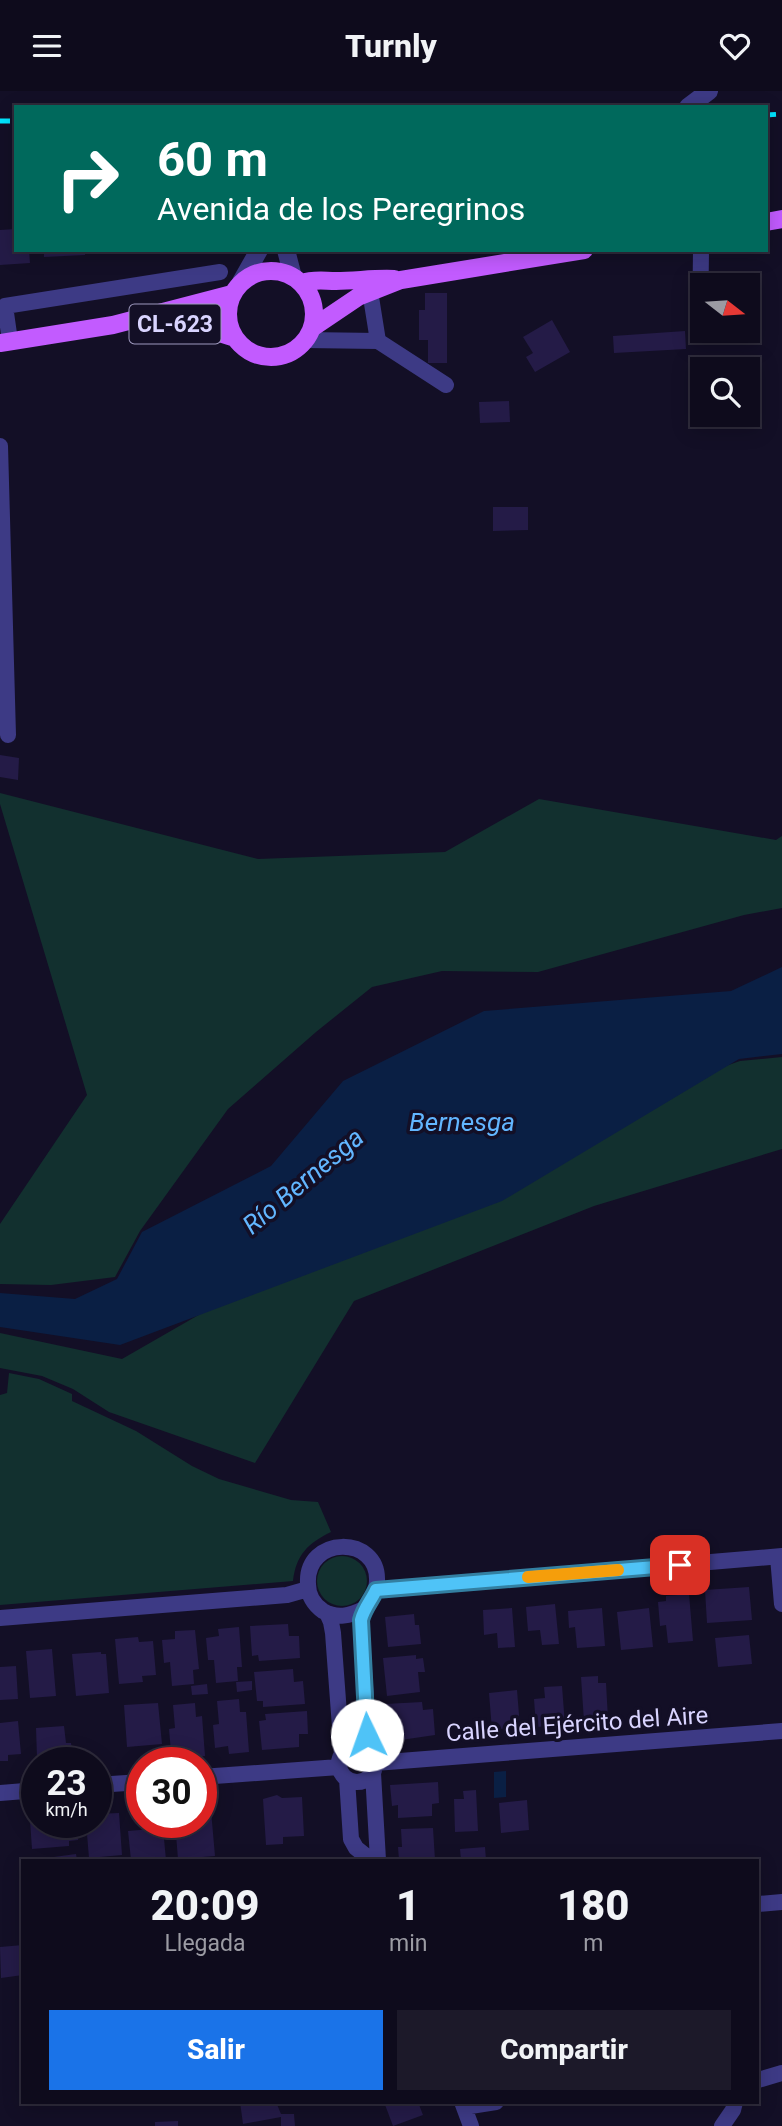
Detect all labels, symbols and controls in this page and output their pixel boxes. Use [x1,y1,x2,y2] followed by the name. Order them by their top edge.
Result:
[28,27,66,65] icon: menu
[345,27,437,65] text: Turnly
[716,27,754,65] icon: heart
[157,131,268,188] text: 60 m
[42,133,133,224] icon: right
[157,190,525,228] text: Avenida de los Peregrinos
[690,273,760,343] north arrow
[690,273,760,427] map controls
[130,305,220,343] road number: CL-623
[690,357,760,427] button: search
[409,1107,515,1137] water label: Bernesga
[237,1122,369,1240] water label: Río Bernesga
[650,1535,710,1595] pin
[661,1546,699,1584] icon: arrive
[330,1698,404,1772] position arrow
[445,1701,709,1747] street label: Calle del Ejército del Aire
[126,1747,217,1838] speed limit sign: 30
[46,1763,87,1804] text: 23
[45,1799,88,1820] text: km/h
[150,1881,260,1930] text: 20:09
[396,1881,420,1930] text: 1
[557,1881,630,1930] text: 180
[164,1930,246,1957] text: Llegada
[389,1930,427,1957] text: min
[583,1930,603,1957] text: m
[49,2010,383,2090] button: Salir
[397,2010,731,2090] button: Compartir

